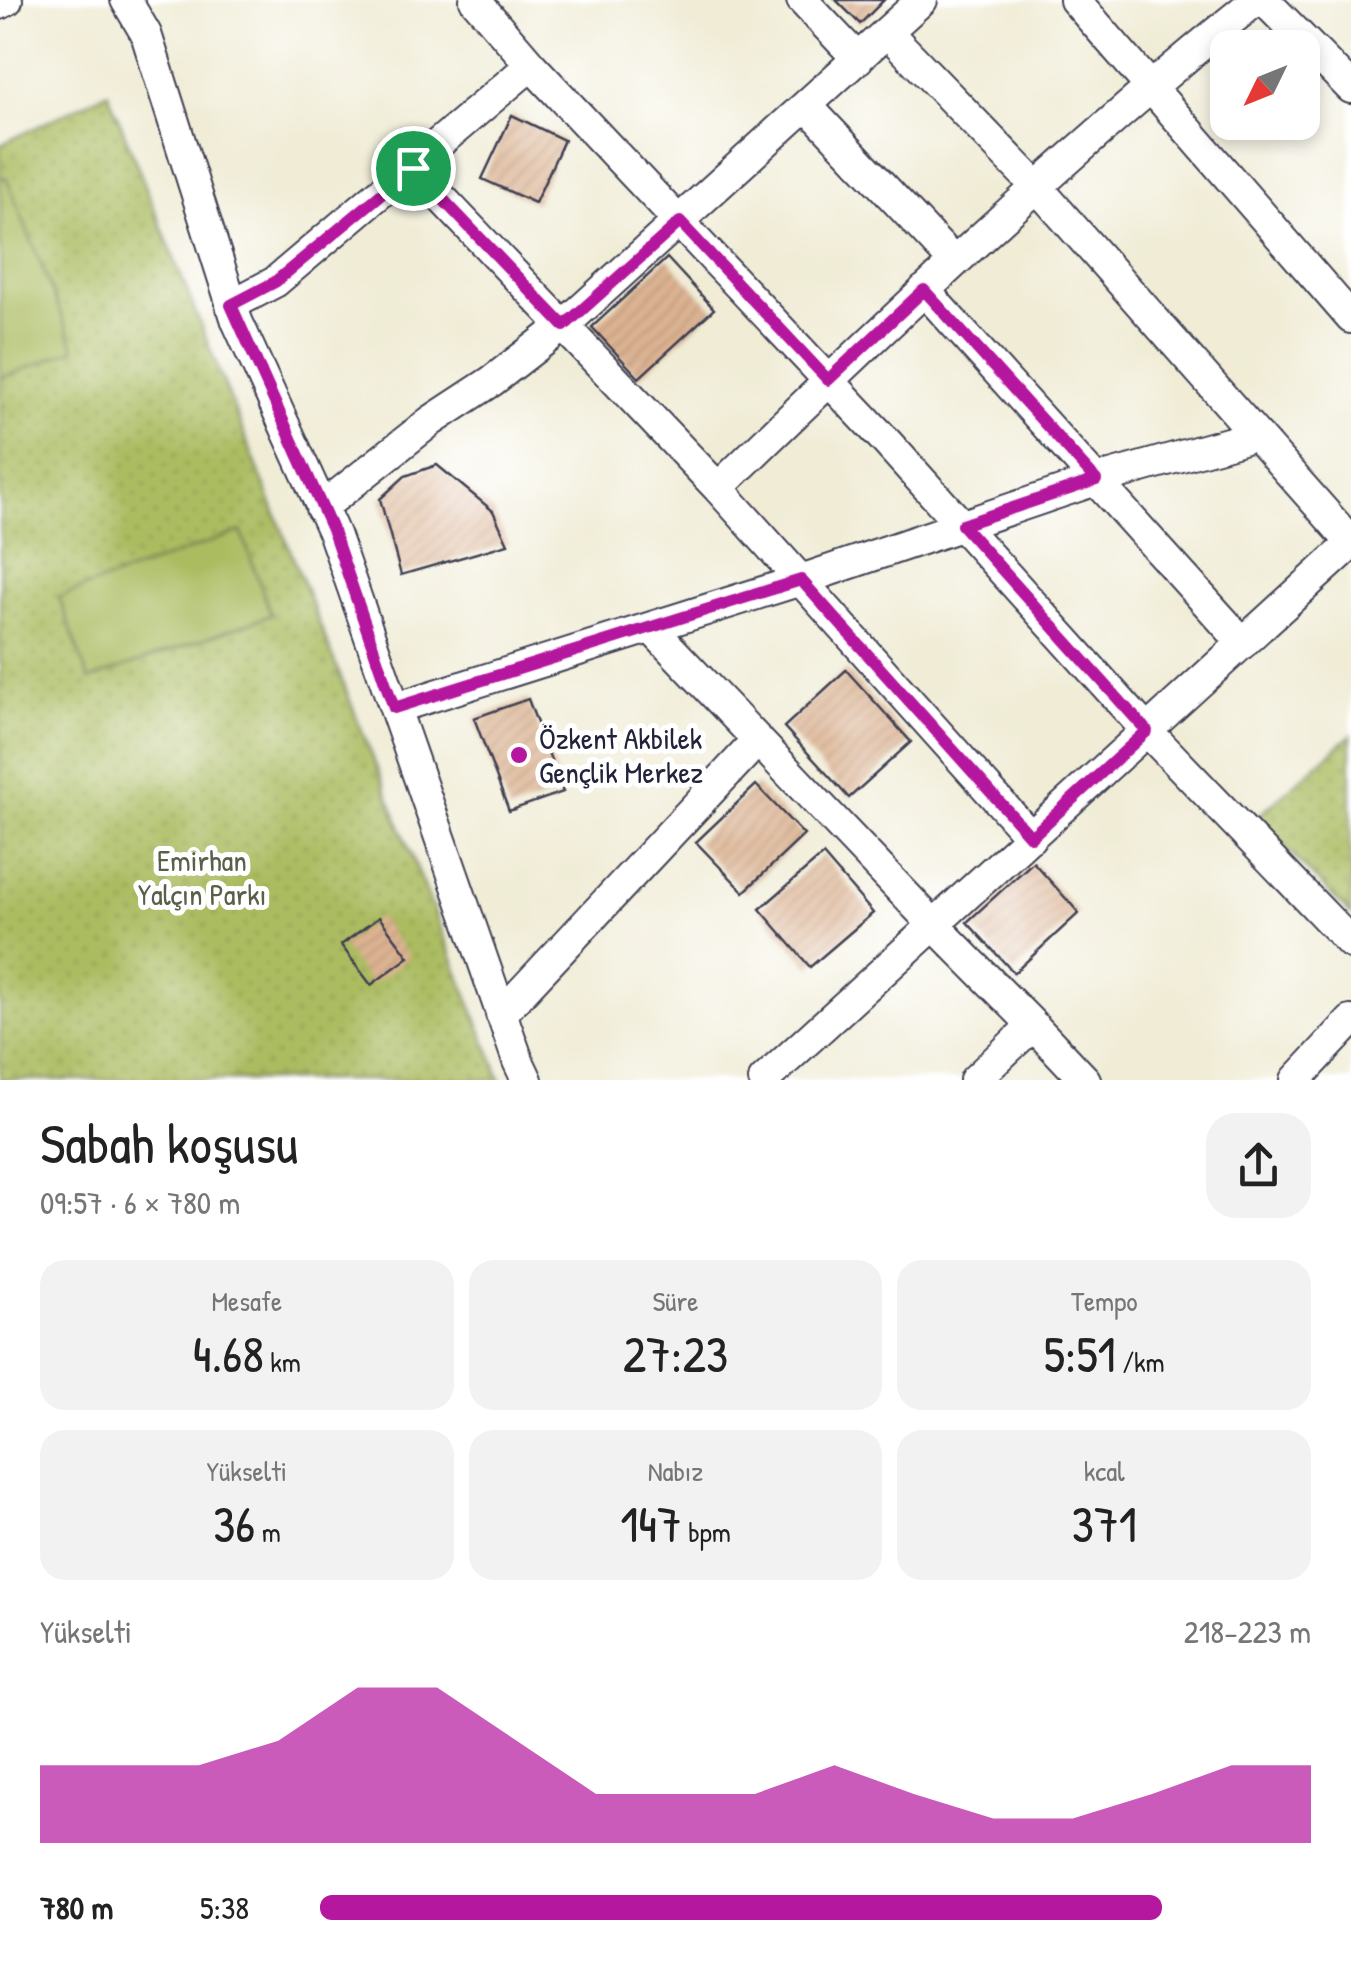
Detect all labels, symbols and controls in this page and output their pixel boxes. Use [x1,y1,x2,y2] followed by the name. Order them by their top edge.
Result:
[1210,30,1320,140] north arrow
[1210,30,1320,140] map controls
[371,126,456,211] pin
[386,141,441,196] icon: arrive
[539,718,703,792] place label: Özkent Akbilek Gençlik Merkez
[508,744,530,766] marker: Özkent Akbilek Gençlik Merkez
[138,840,266,914] park label: Emirhan Yalçın Parkı
[40,1106,298,1180] text: Sabah koşusu
[1206,1113,1311,1218] button: share
[40,1181,240,1224] text: 09:57 · 6 × 780 m
[211,1282,282,1320] text: Mesafe
[653,1282,698,1320] text: Süre
[1071,1282,1137,1320] text: Tempo
[193,1320,264,1388] text: 4.68
[623,1320,728,1388] text: 27:23
[1044,1320,1116,1388] text: 5:51
[264,1343,301,1381] text: km
[1116,1343,1165,1381] text: /km
[207,1452,287,1490] text: Yükselti
[648,1452,703,1490] text: Nabız
[1084,1452,1125,1490] text: kcal
[213,1490,255,1558] text: 36
[620,1490,682,1558] text: 147
[1072,1490,1137,1558] text: 371
[255,1513,281,1551] text: m
[682,1513,731,1551] text: bpm
[40,1610,132,1653] text: Yükselti
[1184,1610,1311,1653] text: 218–223 m
[40,1886,113,1929] text: 780 m
[200,1886,249,1929] text: 5:38

